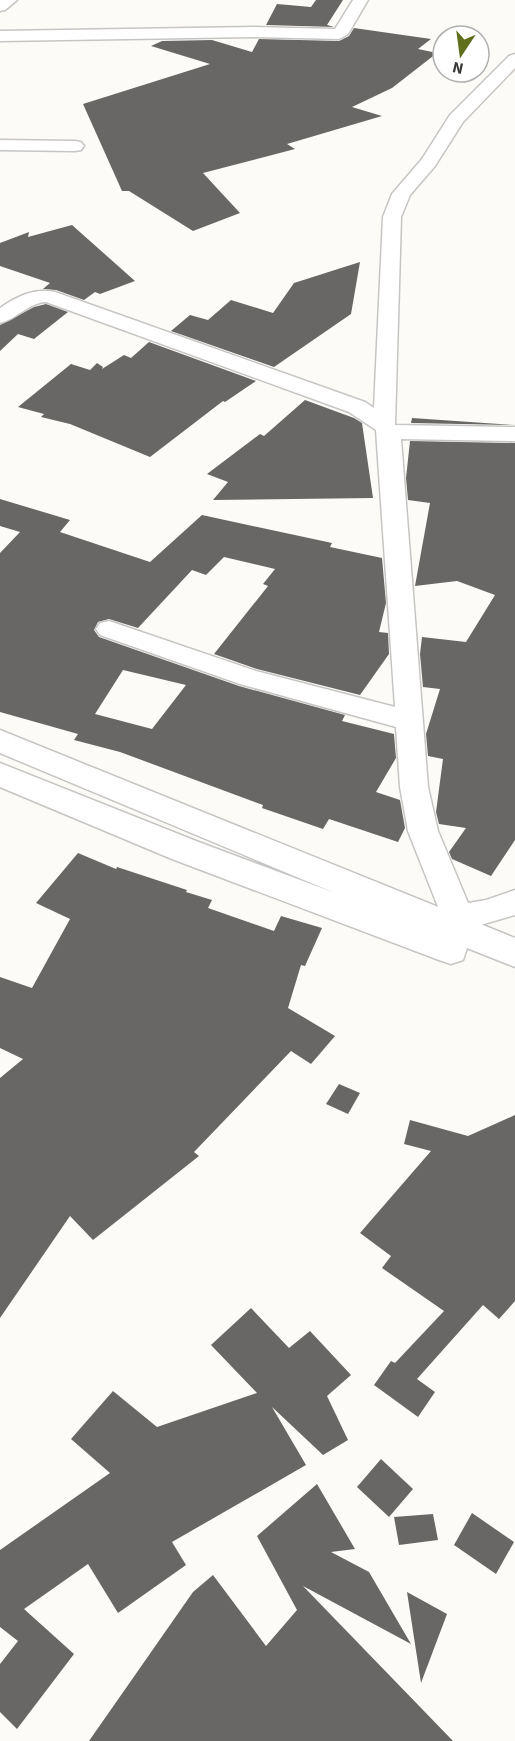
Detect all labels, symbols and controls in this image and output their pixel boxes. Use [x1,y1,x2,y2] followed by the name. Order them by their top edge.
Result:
[431,24,491,84] north arrow
[450,56,466,80] text: N

